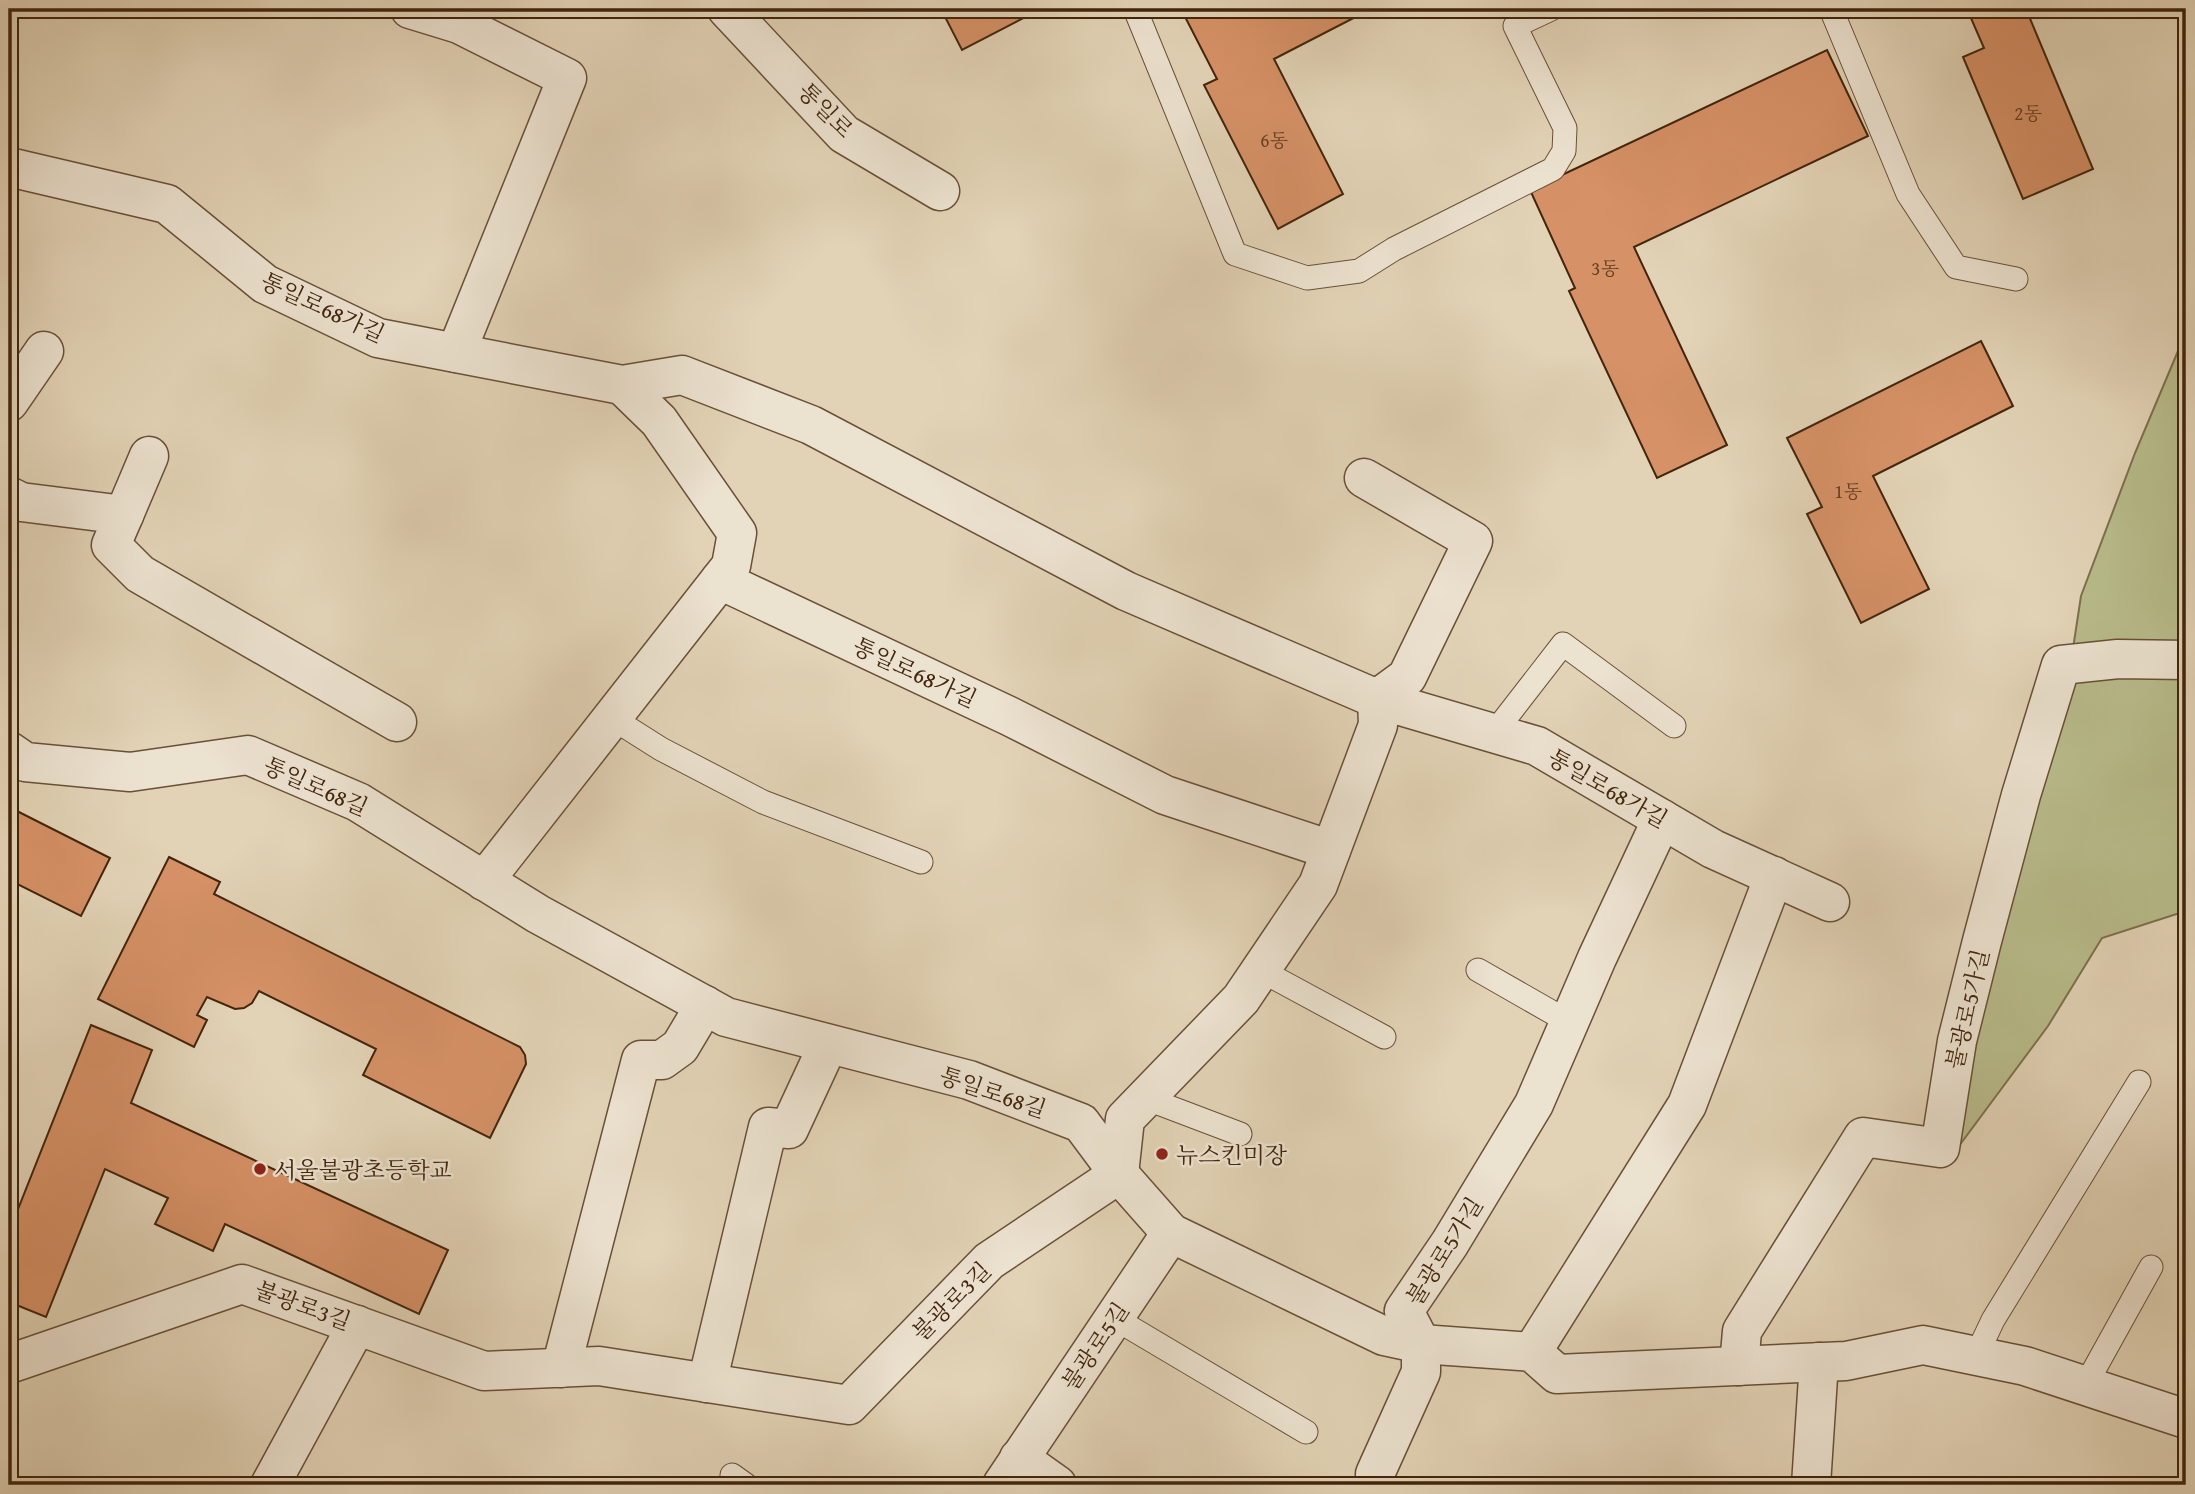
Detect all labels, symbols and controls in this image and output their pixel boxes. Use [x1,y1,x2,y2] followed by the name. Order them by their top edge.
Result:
[791,75,861,145] street label: 통일로
[2014,99,2042,127] house number: 2동
[1260,126,1288,154] house number: 6동
[1591,254,1619,282] house number: 3동
[256,264,390,350] street label: 통일로68가길
[1834,477,1862,505] house number: 1동
[848,629,982,715] street label: 통일로68가길
[1542,740,1674,836] street label: 통일로68가길
[259,748,373,824] street label: 통일로68길
[1937,946,1997,1072] street label: 불광로5가길
[935,1058,1051,1126] street label: 통일로68길
[1176,1138,1288,1171] place label: 뉴스킨미장
[1154,1146,1170,1162] marker: 뉴스킨미장
[274,1153,452,1186] place label: 서울불광초등학교
[252,1161,268,1177] marker: 서울불광초등학교
[1398,1190,1490,1312] street label: 불광로5가길
[904,1254,998,1348] street label: 불광로3길
[250,1272,356,1338] street label: 불광로3길
[1053,1295,1137,1397] street label: 불광로5길

